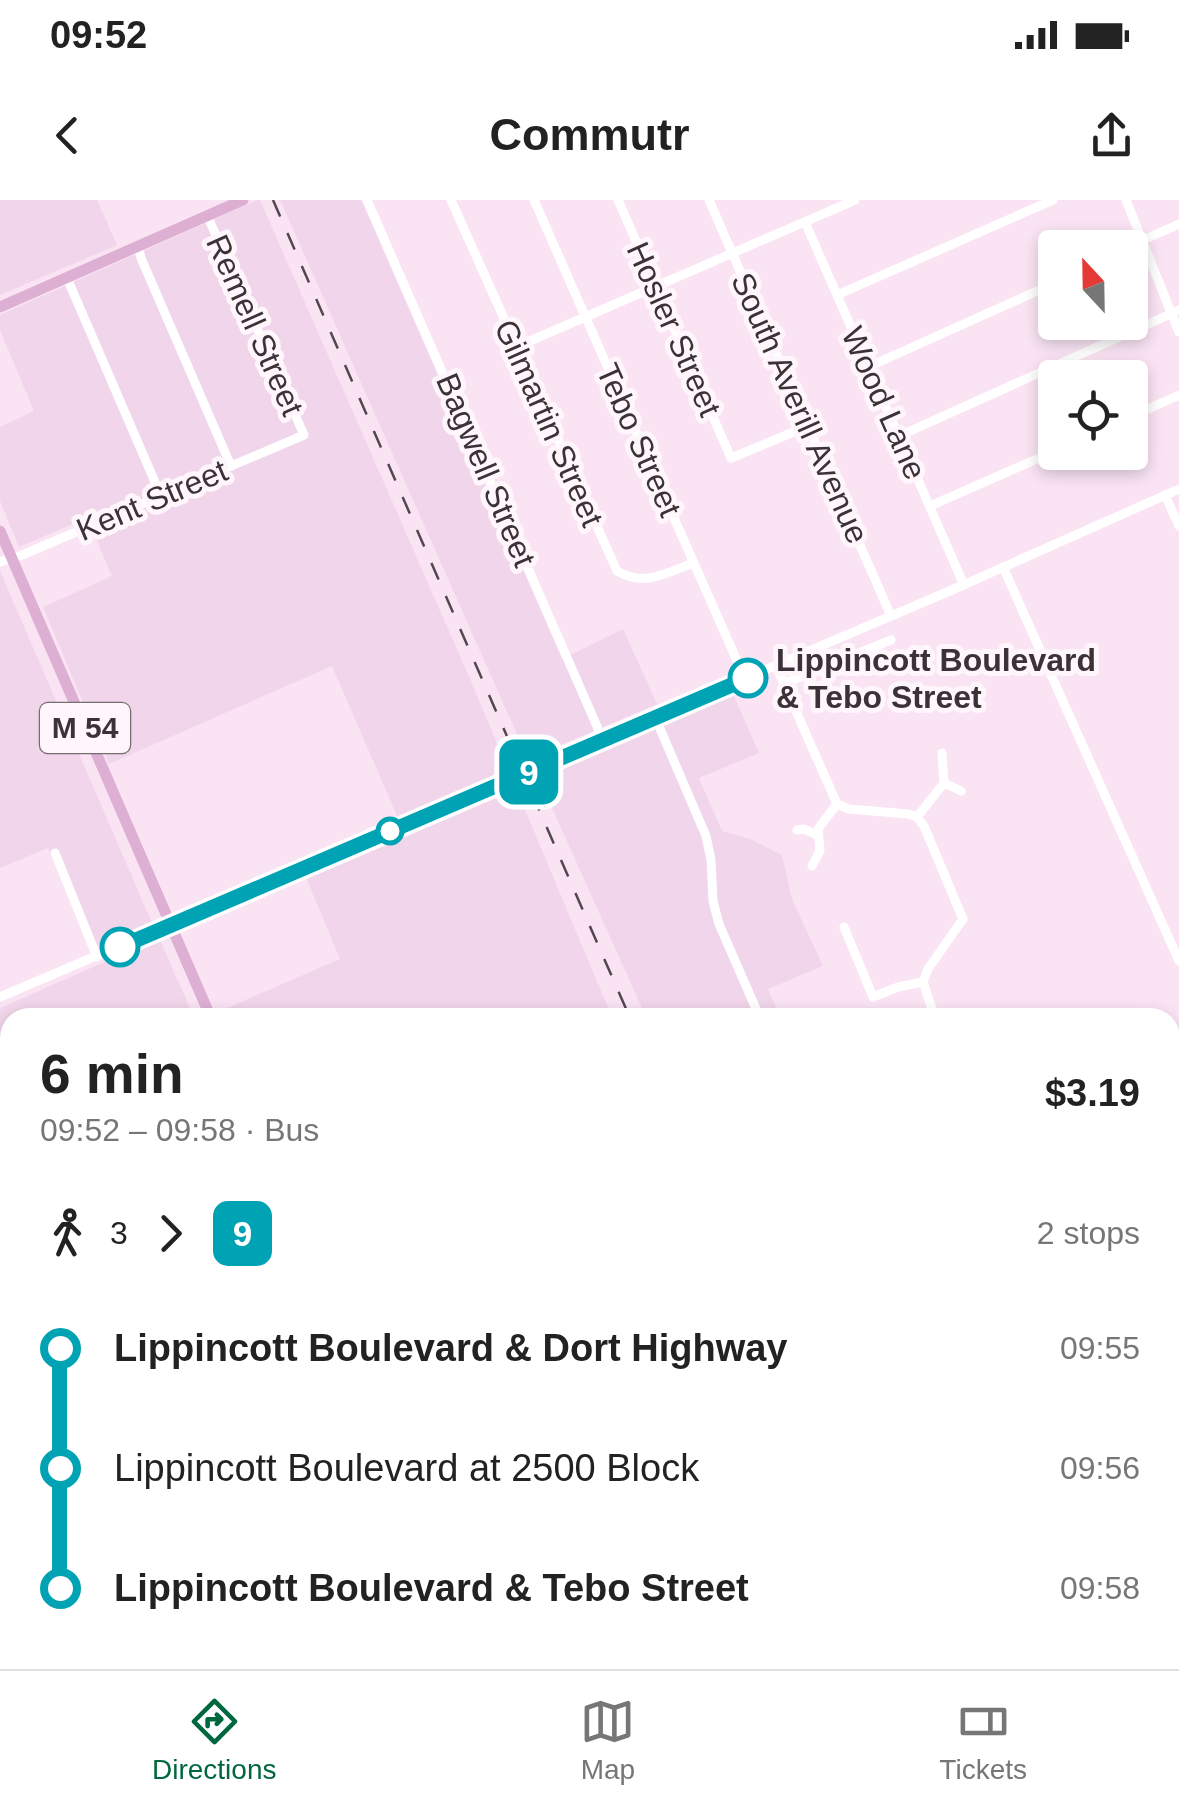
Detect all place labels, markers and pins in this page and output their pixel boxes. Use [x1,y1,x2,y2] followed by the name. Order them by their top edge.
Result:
[776,642,1096,715] place label: Lippincott Boulevard & Tebo Street
[729,659,767,697] marker: Lippincott Boulevard & Tebo Street
[377,818,403,844] unlabelled marker
[101,928,139,966] unlabelled marker

